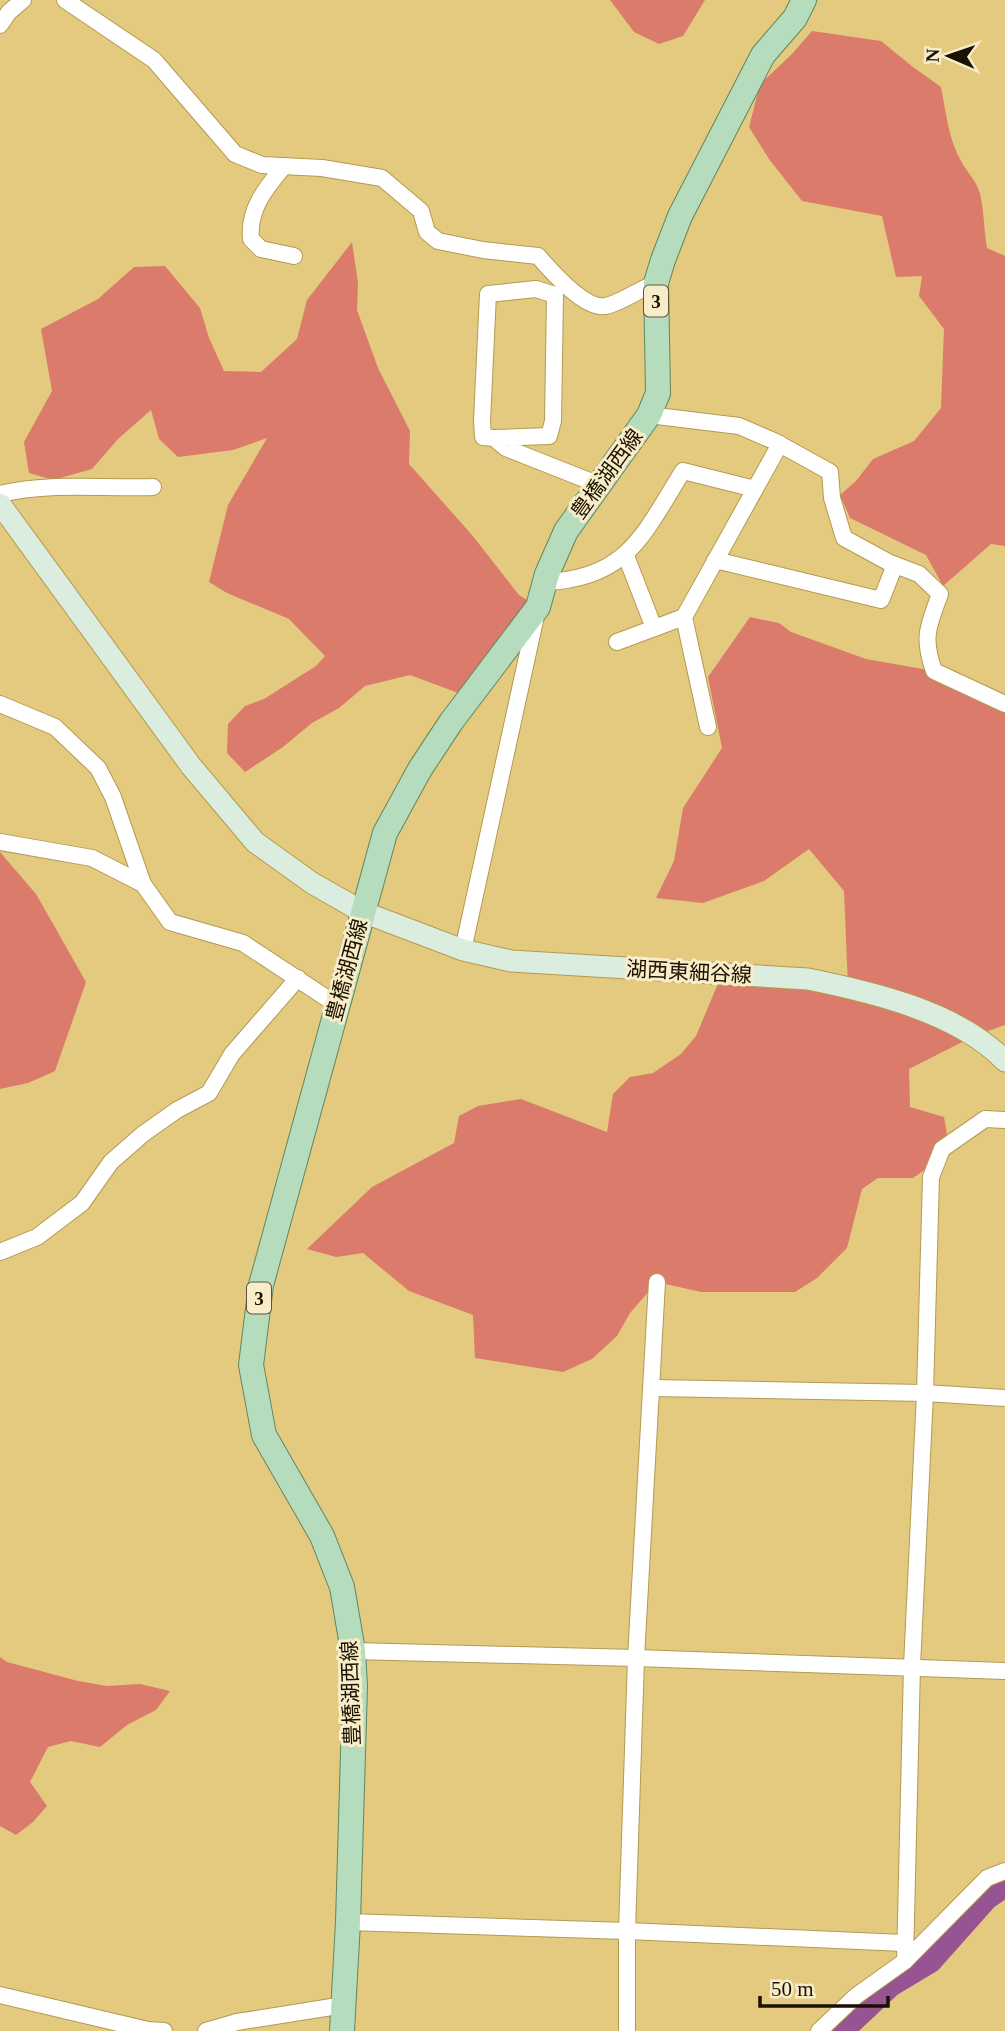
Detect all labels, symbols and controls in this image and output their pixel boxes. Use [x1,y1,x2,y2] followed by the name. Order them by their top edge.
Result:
[914,21,984,91] north arrow
[922,48,943,63] text: N
[644,286,668,316] road number: 3
[566,424,648,524] street label: 豊橋湖西線
[322,916,372,1024] street label: 豊橋湖西線
[625,957,753,987] street label: 湖西東細谷線
[247,1282,271,1314] road number: 3
[337,1640,365,1746] street label: 豊橋湖西線
[760,1965,888,2009] scale bar
[771,1977,814,2001] text: 50 m

